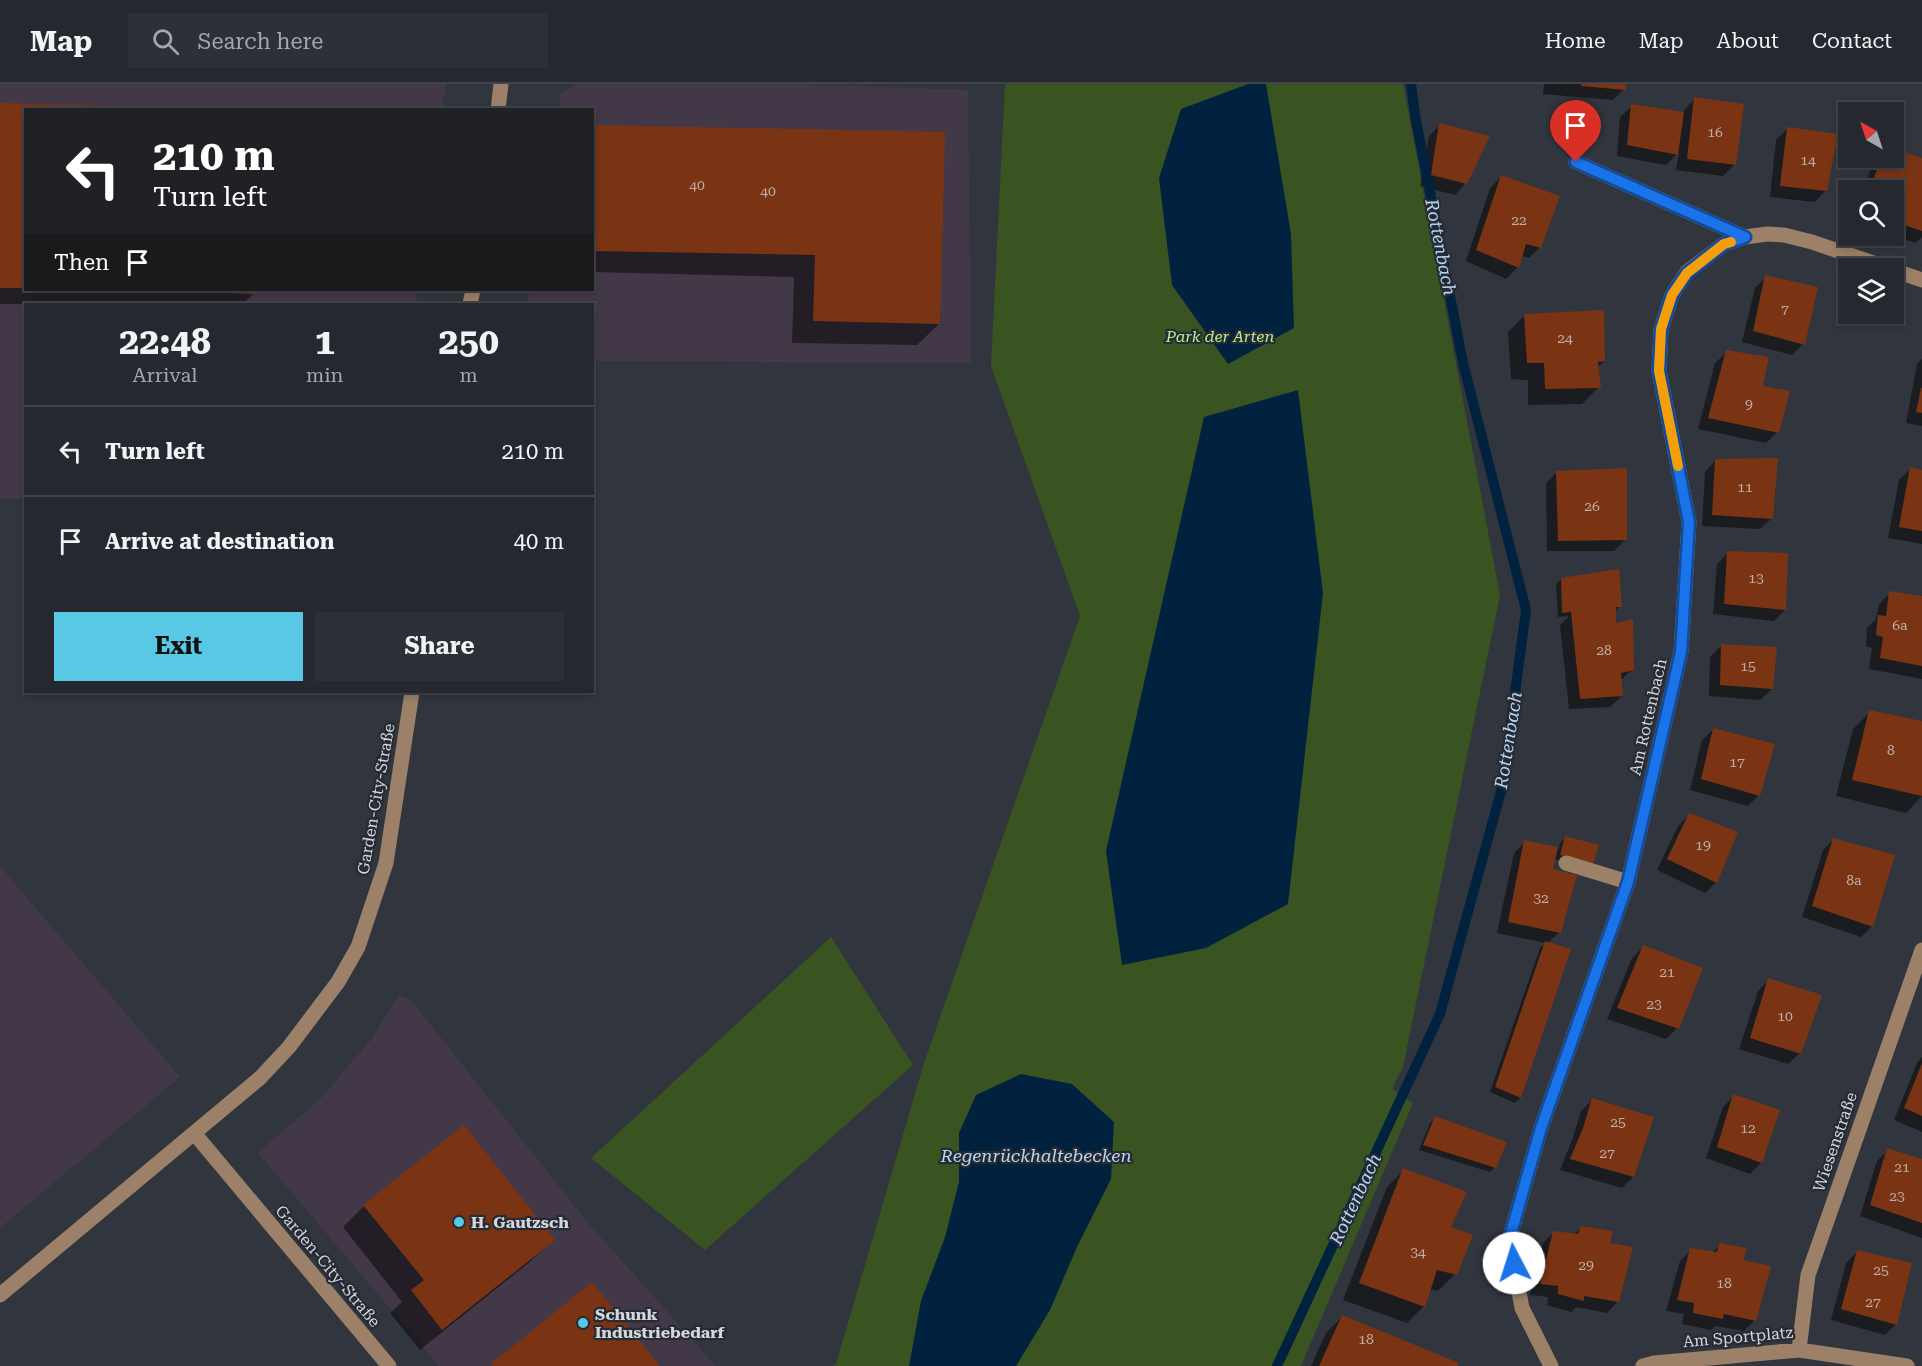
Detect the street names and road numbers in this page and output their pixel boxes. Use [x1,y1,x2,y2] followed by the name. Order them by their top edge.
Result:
[1625,657,1671,777] street label: Am Rottenbach
[353,722,399,876] street label: Garden-City-Straße
[1809,1089,1861,1194] street label: Wiesenstraße
[272,1201,385,1331] street label: Garden-City-Straße
[1682,1323,1794,1351] street label: Am Sportplatz

